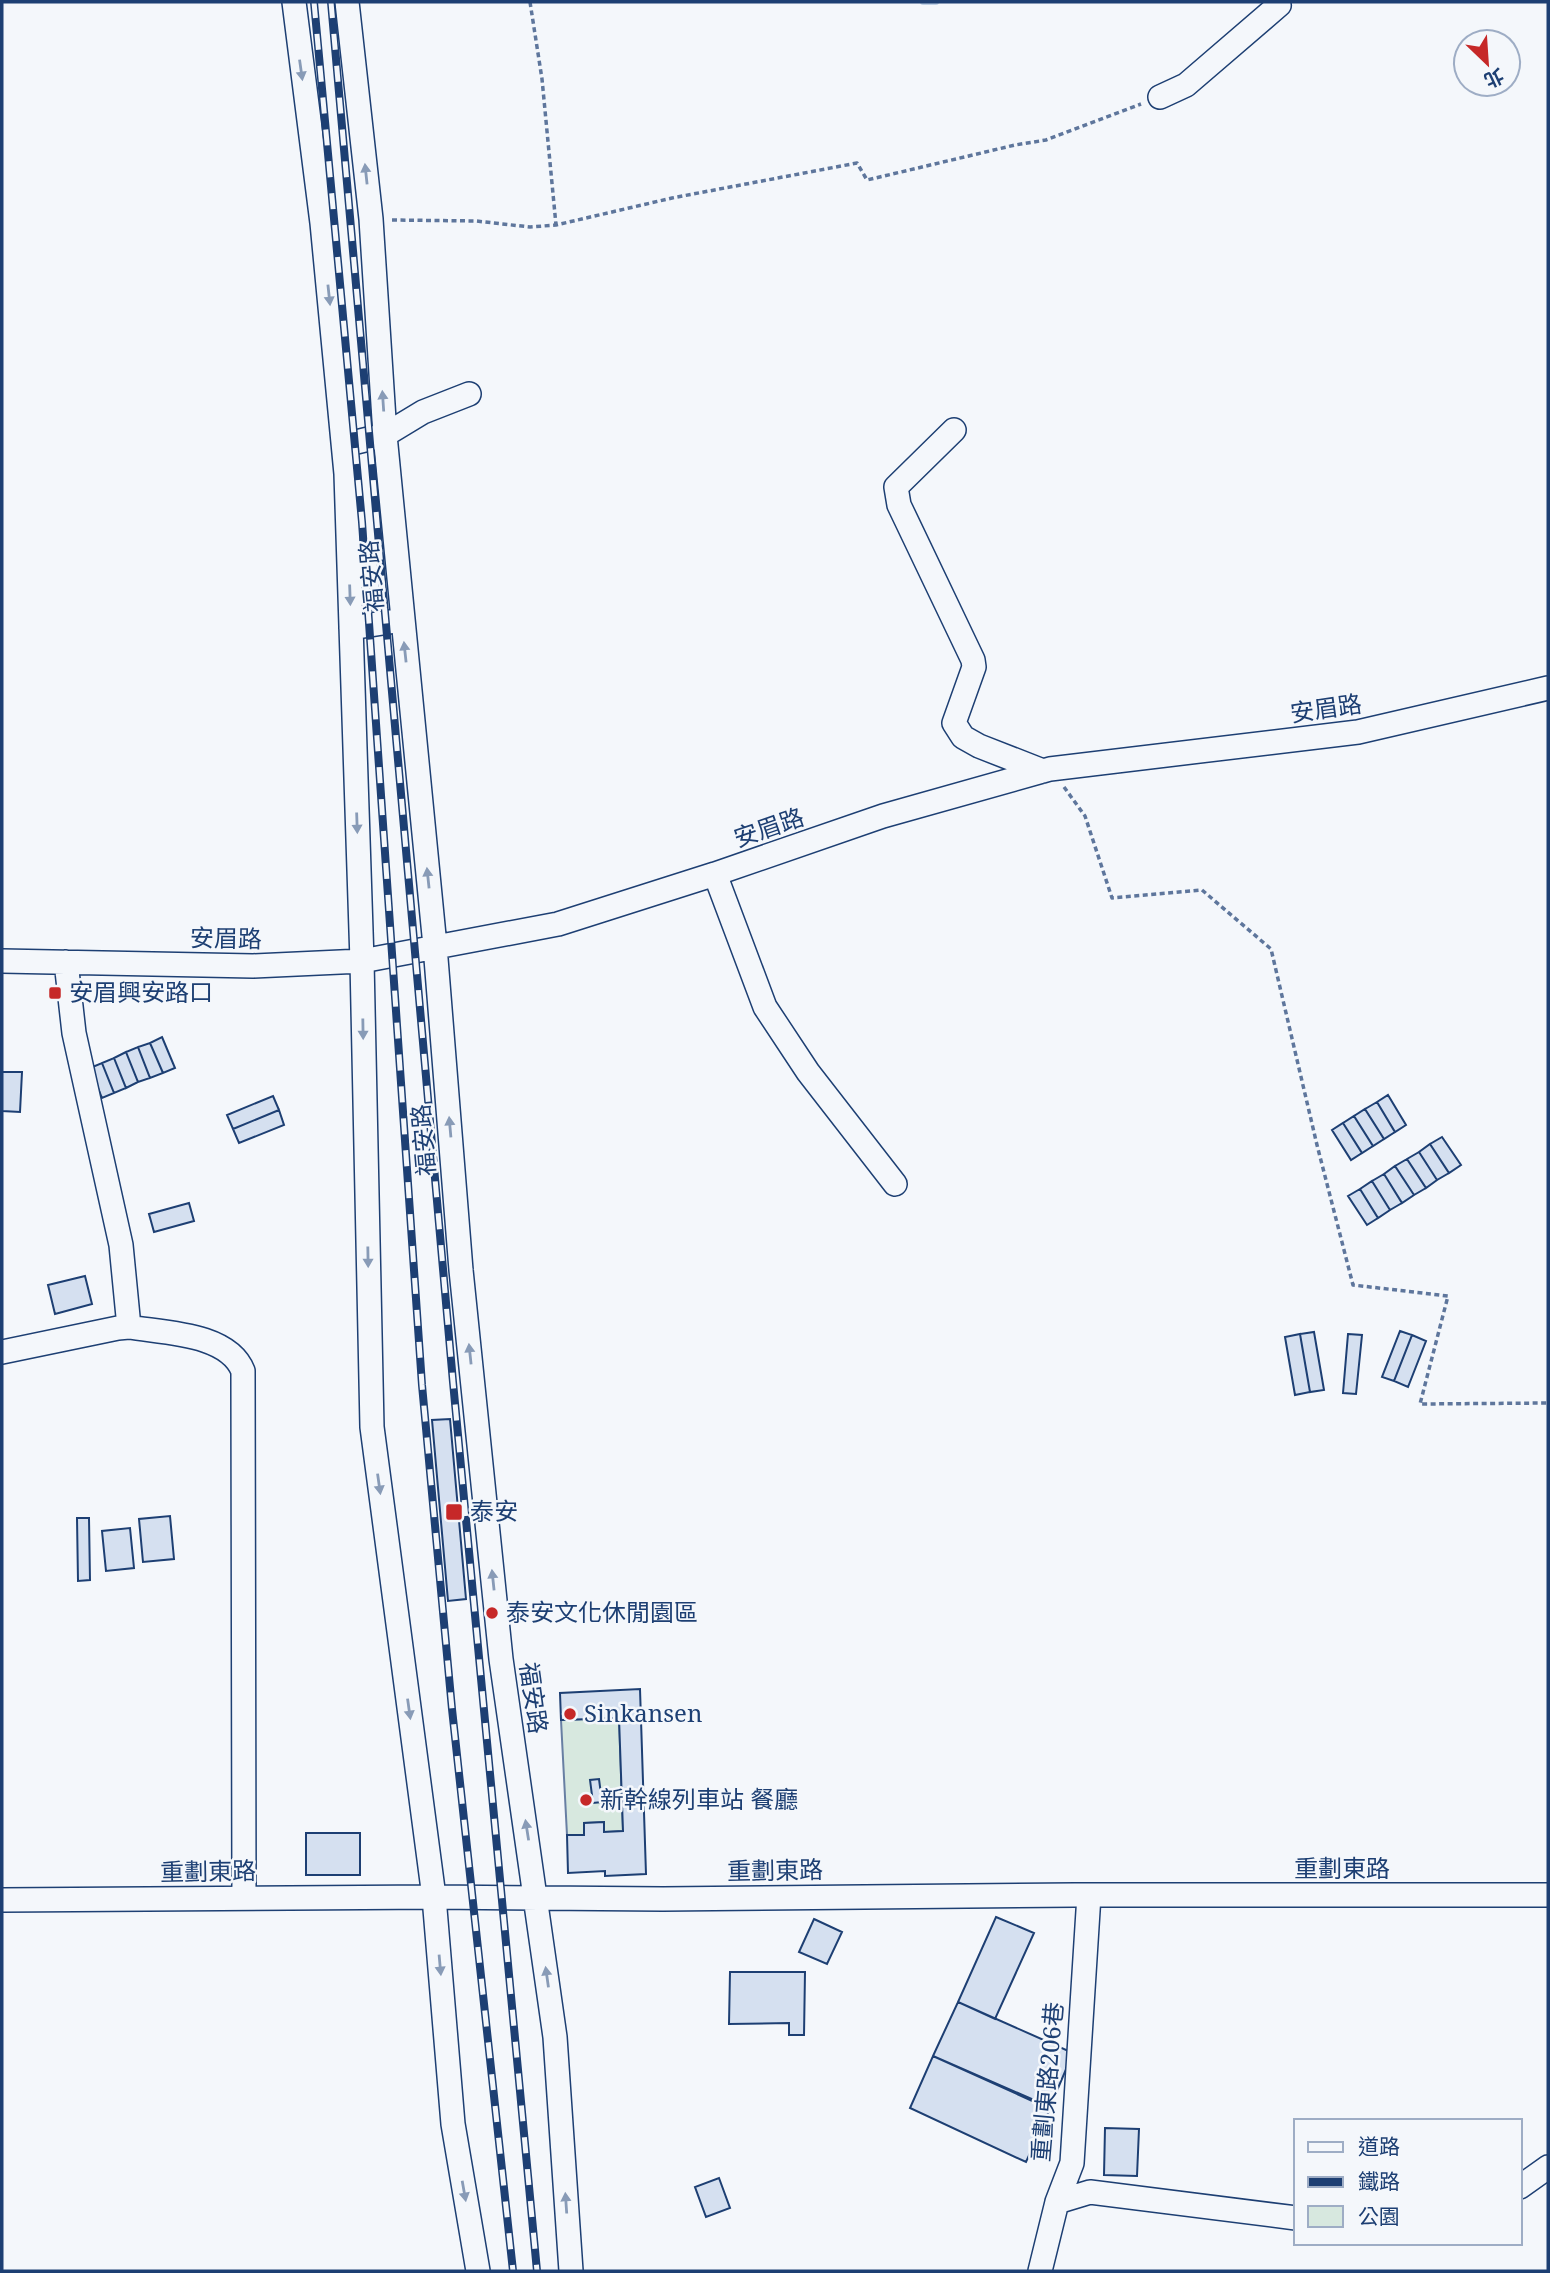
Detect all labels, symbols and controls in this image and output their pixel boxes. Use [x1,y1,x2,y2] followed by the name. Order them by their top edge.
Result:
[1452,28,1522,98] north arrow
[296,59,307,81] one-way arrow
[1480,63,1508,94] text: 北
[360,163,371,185] one-way arrow
[324,284,335,306] one-way arrow
[377,389,388,411] one-way arrow
[351,539,390,613] street label: 福安路
[344,585,356,607] one-way arrow
[400,640,411,662] one-way arrow
[1288,686,1364,729] street label: 安眉路
[729,799,808,854] street label: 安眉路
[352,812,363,834] one-way arrow
[422,867,433,889] one-way arrow
[190,920,262,955] street label: 安眉路
[69,975,213,1008] place label: 安眉興安路口
[47,985,63,1001] marker: 安眉興安路口
[357,1019,369,1041] one-way arrow
[403,1103,442,1177] street label: 福安路
[444,1116,455,1138] one-way arrow
[362,1246,374,1268] one-way arrow
[464,1343,475,1365] one-way arrow
[374,1473,385,1495] one-way arrow
[470,1494,518,1527] place label: 泰安
[444,1502,464,1522] marker: 泰安
[487,1569,498,1591] one-way arrow
[506,1595,698,1628] place label: 泰安文化休閒園區
[484,1605,500,1621] marker: 泰安文化休閒園區
[513,1660,556,1736] street label: 福安路
[584,1696,702,1729] place label: Sinkansen
[404,1698,415,1720] one-way arrow
[562,1706,578,1722] marker: Sinkansen
[600,1782,798,1815] place label: 新幹線列車站 餐廳
[578,1792,594,1808] marker: 新幹線列車站 餐廳
[521,1819,532,1841] one-way arrow
[1294,1851,1390,1884] street label: 重劃東路
[727,1852,823,1887] street label: 重劃東路
[160,1853,256,1888] street label: 重劃東路
[435,1955,446,1977] one-way arrow
[542,1965,553,1987] one-way arrow
[1023,2001,1070,2163] street label: 重劃東路206巷
[1294,2119,1522,2245] legend
[1358,2132,1400,2160] text: 道路
[1358,2167,1400,2195] text: 鐵路
[459,2181,470,2203] one-way arrow
[560,2192,571,2214] one-way arrow
[1358,2202,1400,2230] text: 公園

